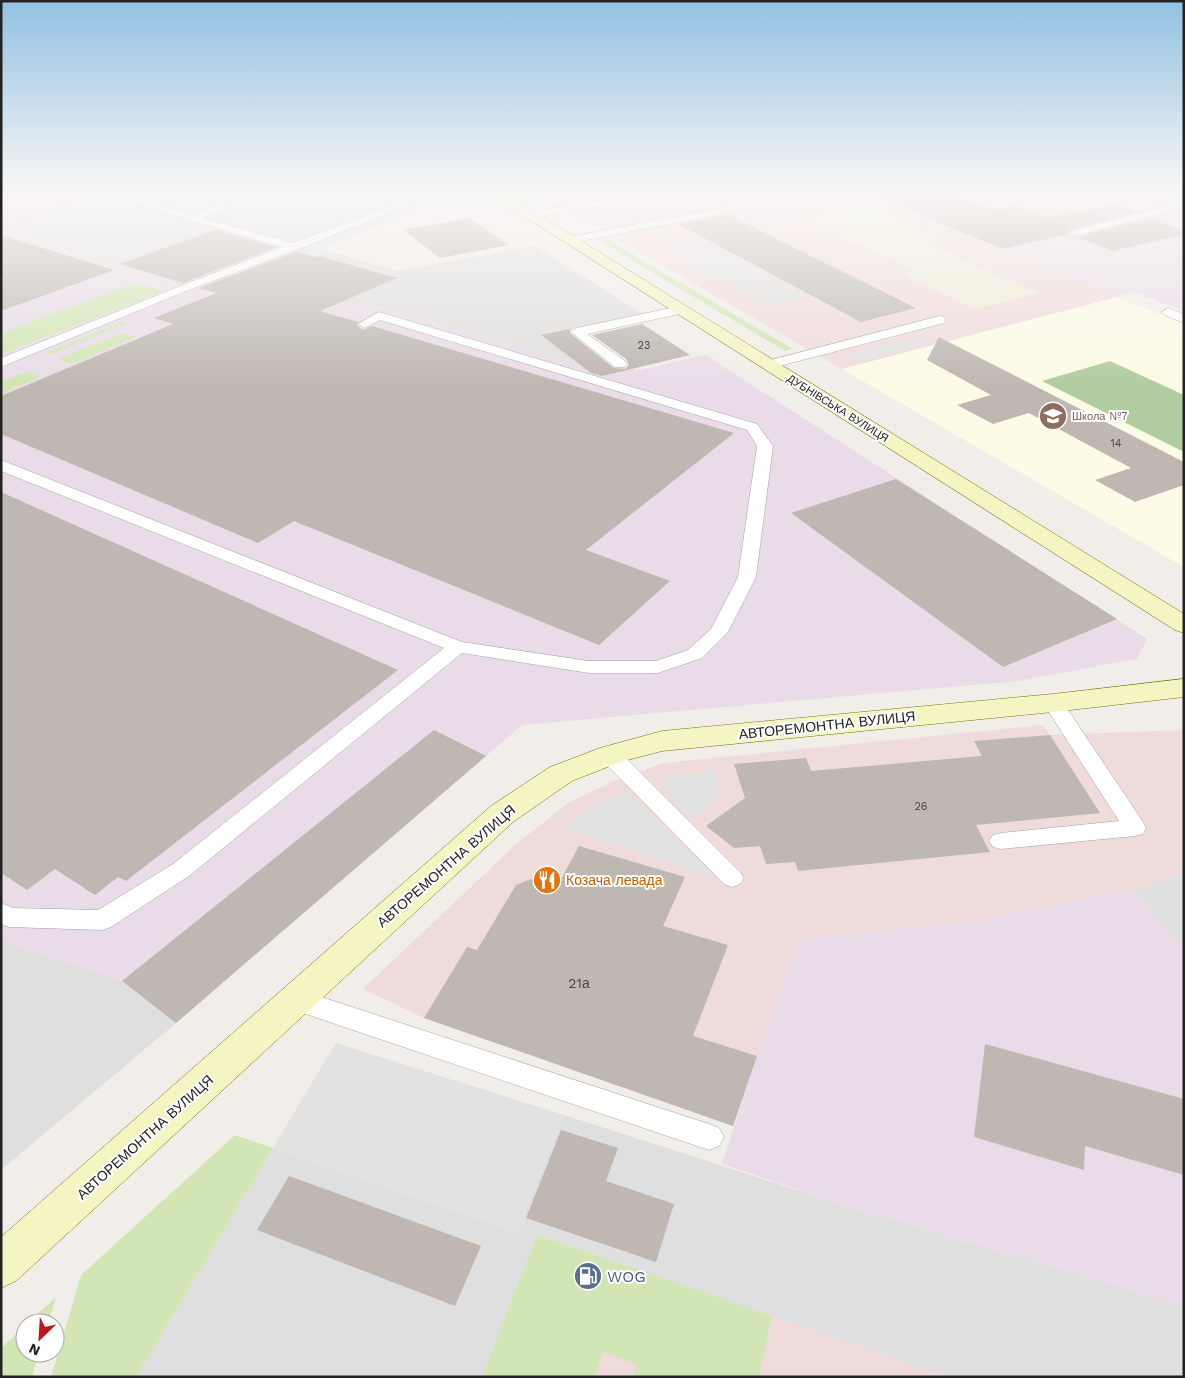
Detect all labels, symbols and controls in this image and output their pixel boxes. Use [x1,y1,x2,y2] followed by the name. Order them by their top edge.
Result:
[638,339,650,352] house number: 23
[785,372,891,445] street label: ДУБНІВСЬКА ВУЛИЦЯ
[1038,401,1068,431] school or university icon: Школа №7
[1072,410,1127,423] place label: Школа №7
[1110,437,1122,450] house number: 14
[738,708,916,742] street label: АВТОРЕМОНТНА ВУЛИЦЯ
[914,800,928,813] house number: 26
[374,802,518,930] street label: АВТОРЕМОНТНА ВУЛИЦЯ
[532,865,562,895] restaurant icon: Козача левада
[566,872,663,888] place label: Козача левада
[568,975,590,991] house number: 21а
[74,1072,216,1202] street label: АВТОРЕМОНТНА ВУЛИЦЯ
[573,1261,603,1291] fuel station icon: WOG
[607,1267,646,1286] place label: WOG
[15,1313,65,1363] north arrow
[26,1340,43,1359] text: N

